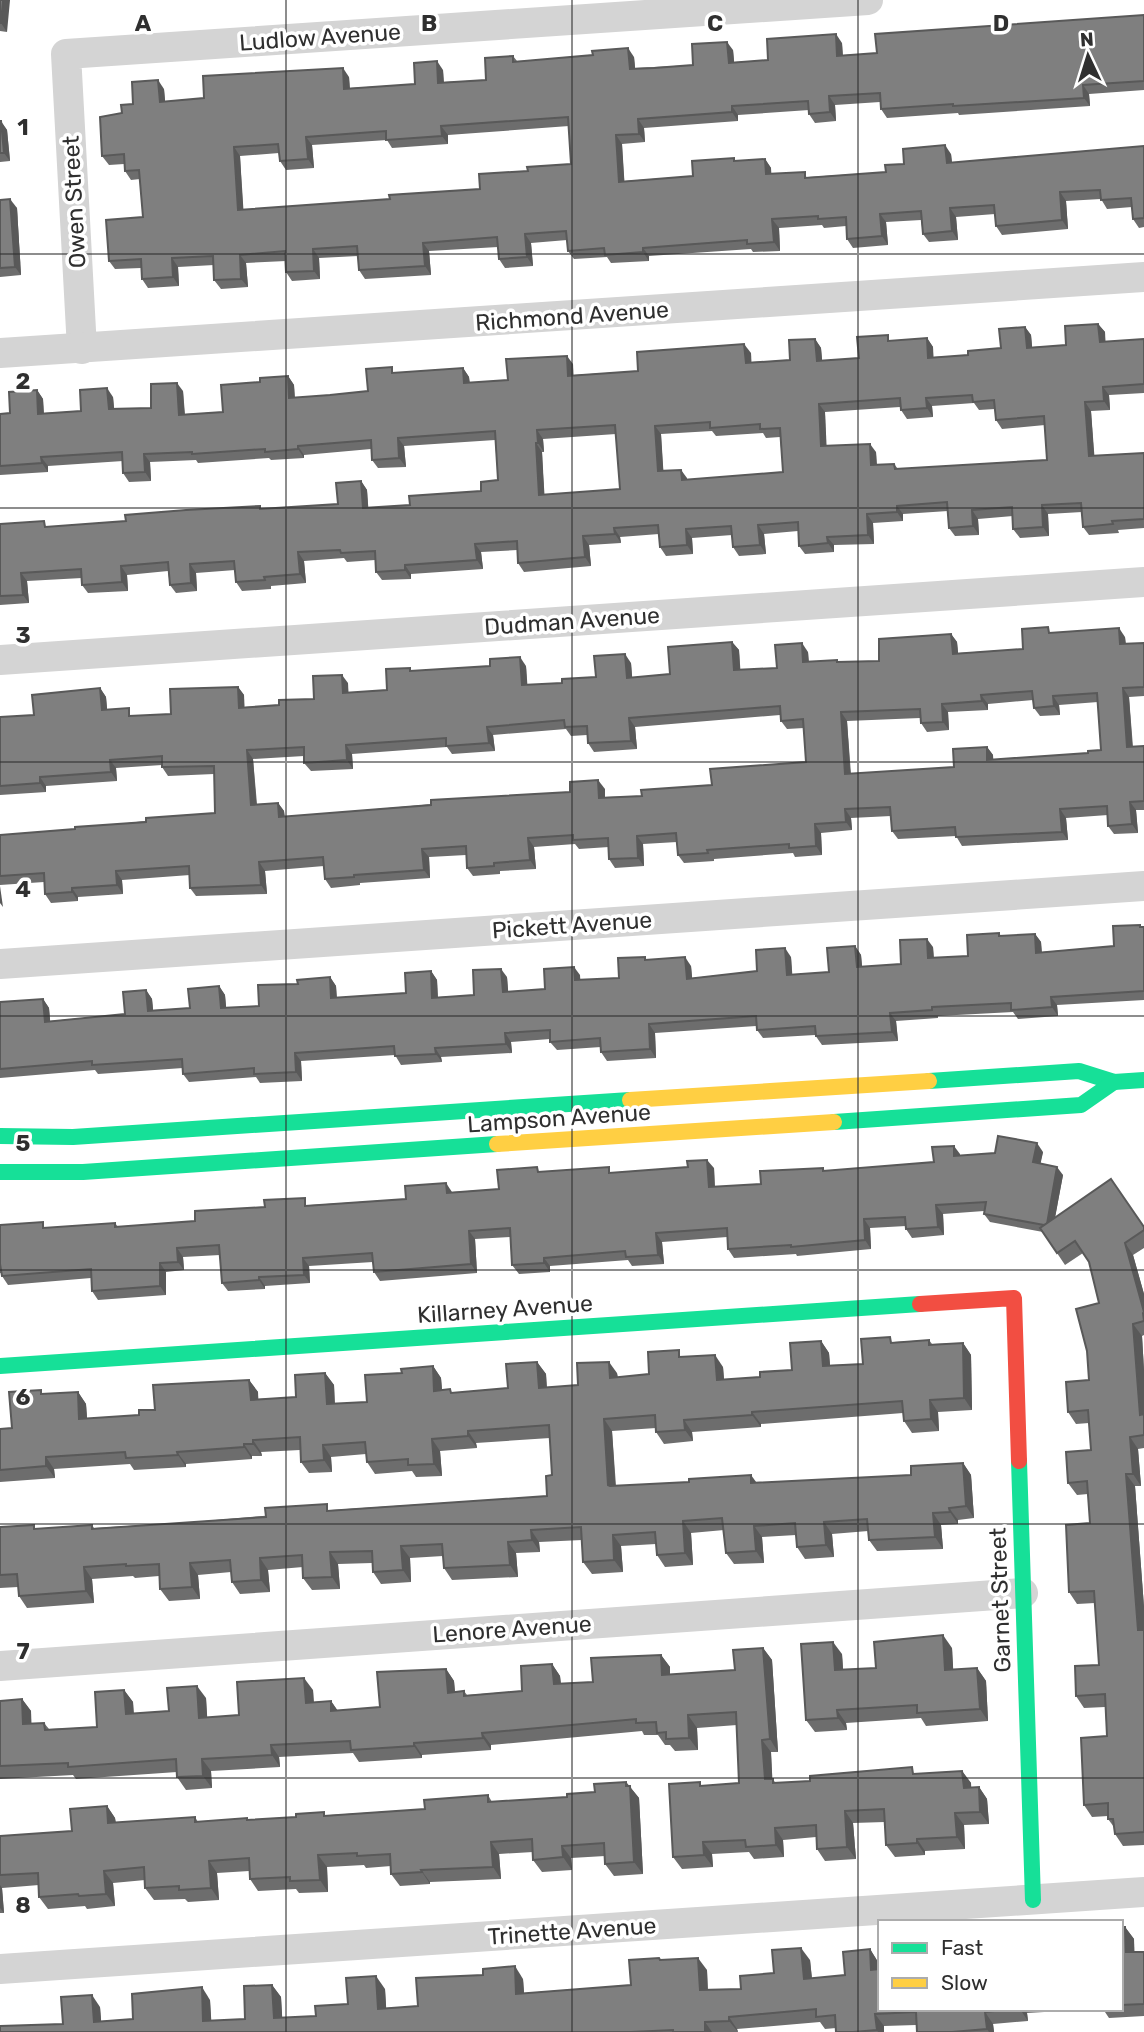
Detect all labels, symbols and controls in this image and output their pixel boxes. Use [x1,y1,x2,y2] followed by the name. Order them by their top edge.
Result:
[135,9,152,37] text: A
[421,9,437,37] text: B
[707,9,723,37] text: C
[993,9,1009,37] text: D
[238,17,402,57] street label: Ludlow Avenue
[1053,21,1123,91] north arrow
[1079,28,1094,51] text: N
[17,113,29,141] text: 1
[57,135,91,269] street label: Owen Street
[474,295,670,337] street label: Richmond Avenue
[16,367,30,395] text: 2
[483,601,661,641] street label: Dudman Avenue
[15,621,31,649] text: 3
[15,875,31,903] text: 4
[491,905,653,945] street label: Pickett Avenue
[466,1098,652,1138] street label: Lampson Avenue
[16,1129,31,1157] text: 5
[416,1289,594,1329] street label: Killarney Avenue
[16,1383,31,1411] text: 6
[983,1527,1017,1673] street label: Garnet Street
[431,1609,593,1649] street label: Lenore Avenue
[16,1637,30,1665] text: 7
[15,1891,31,1919] text: 8
[487,1911,657,1951] street label: Trinette Avenue
[878,1920,1123,2011] legend
[941,1935,983,1960] text: Fast
[941,1970,988,1995] text: Slow

